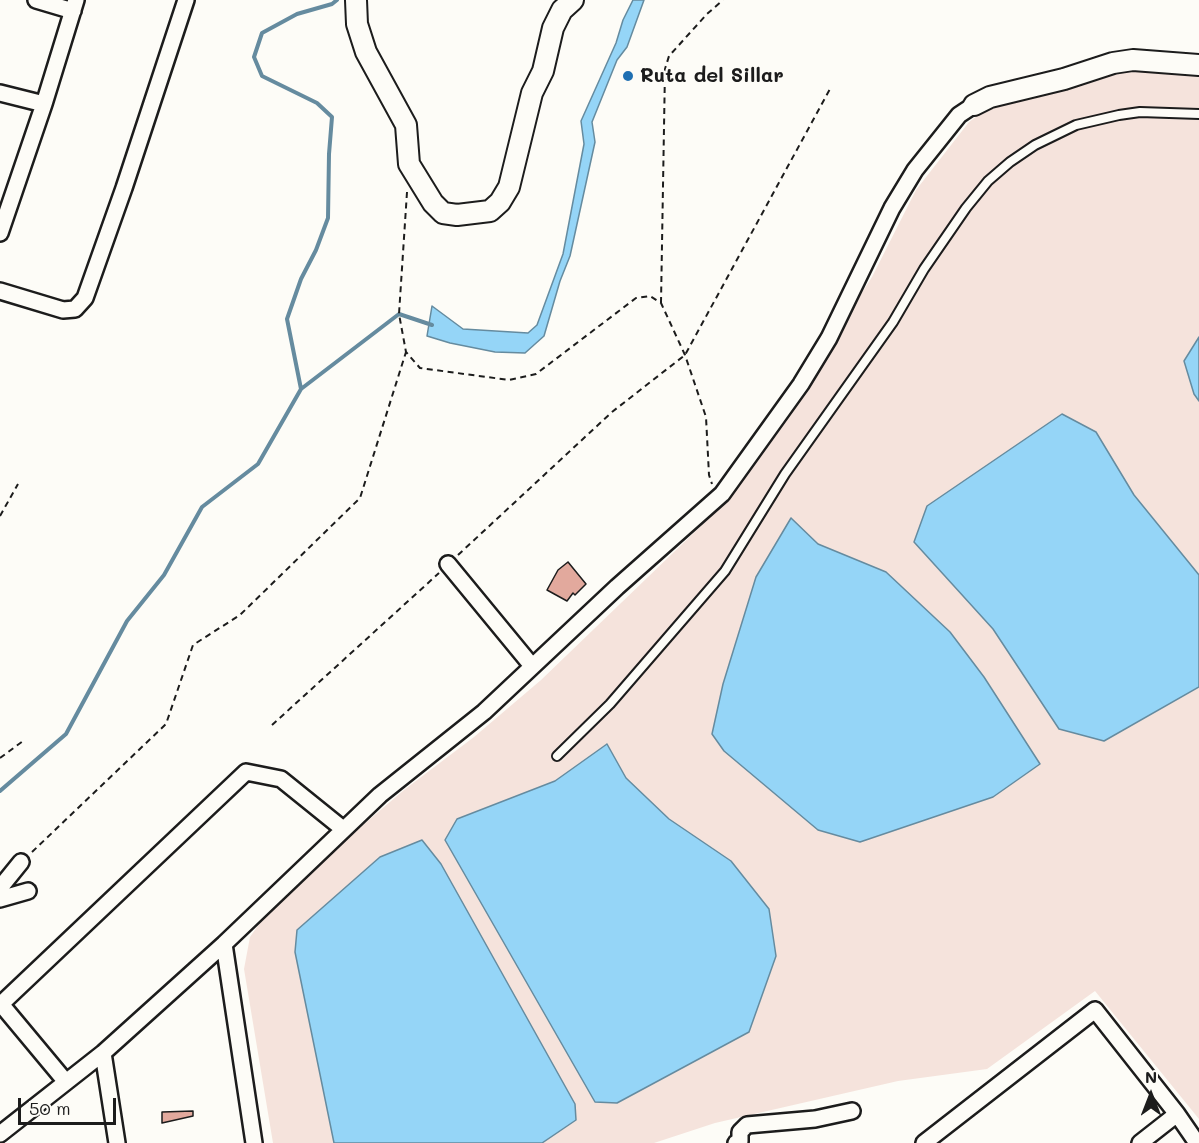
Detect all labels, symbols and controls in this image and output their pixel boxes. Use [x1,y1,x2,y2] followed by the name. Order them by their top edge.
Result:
[640,64,784,88] place label: Ruta del Sillar
[621,69,635,83] marker: Ruta del Sillar
[1121,1065,1181,1125] north arrow
[1145,1066,1157,1087] text: N
[21,1086,118,1124] scale bar
[29,1096,71,1120] text: 50 m

